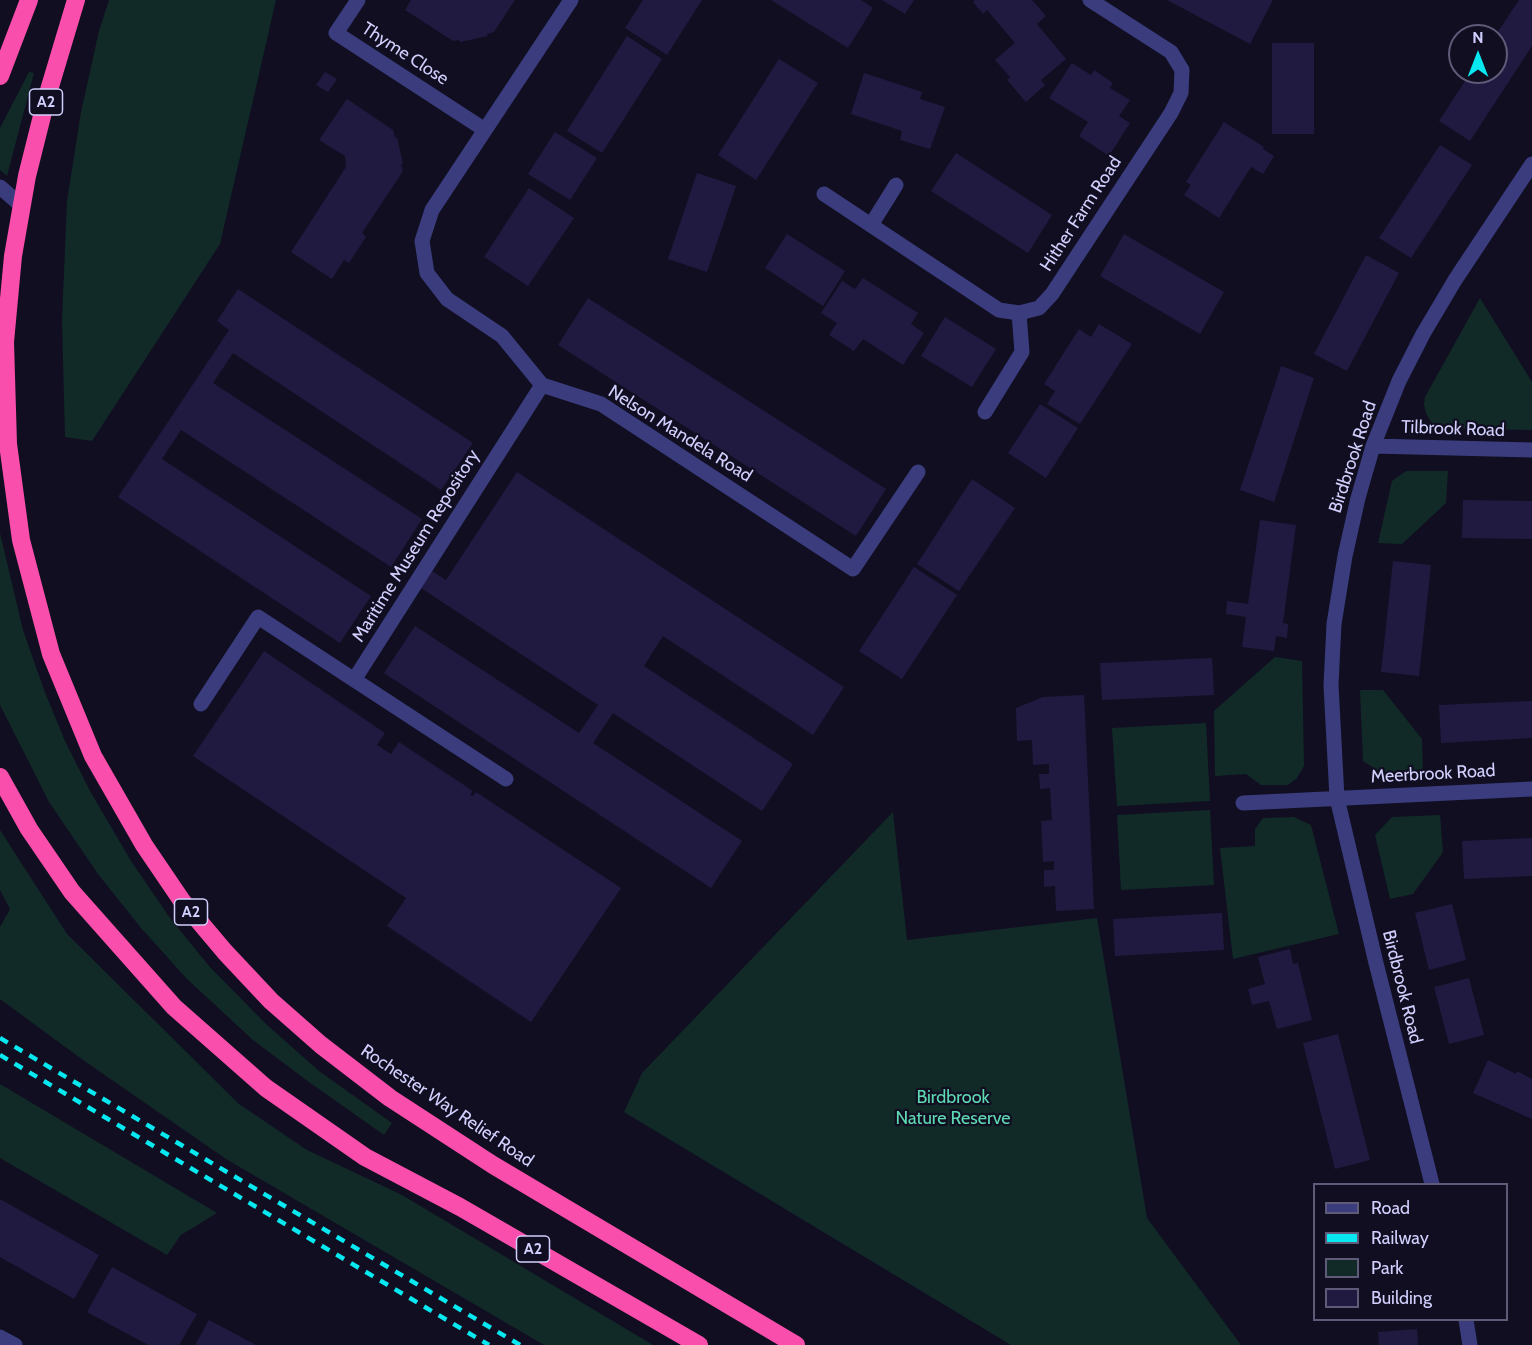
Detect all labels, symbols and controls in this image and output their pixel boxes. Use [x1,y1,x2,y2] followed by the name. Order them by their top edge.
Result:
[358,18,452,90] street label: Thyme Close
[1448,24,1508,84] north arrow
[1472,28,1484,47] text: N
[30,89,63,115] road number: A2
[1036,152,1126,276] street label: Hither Farm Road
[604,381,756,487] street label: Nelson Mandela Road
[1325,398,1381,516] street label: Birdbrook Road
[1401,416,1505,442] street label: Tilbrook Road
[348,446,484,646] street label: Maritime Museum Repository
[1370,760,1496,788] street label: Meerbrook Road
[174,899,207,925] road number: A2
[1377,928,1427,1046] street label: Birdbrook Road
[357,1040,537,1172] street label: Rochester Way Relief Road
[895,1087,1011,1130] park label: Birdbrook Nature Reserve
[1313,1183,1508,1321] legend
[1371,1197,1410,1219] text: Road
[1371,1227,1429,1249] text: Railway
[516,1236,550,1262] road number: A2
[1371,1257,1403,1279] text: Park
[1371,1287,1432,1309] text: Building

